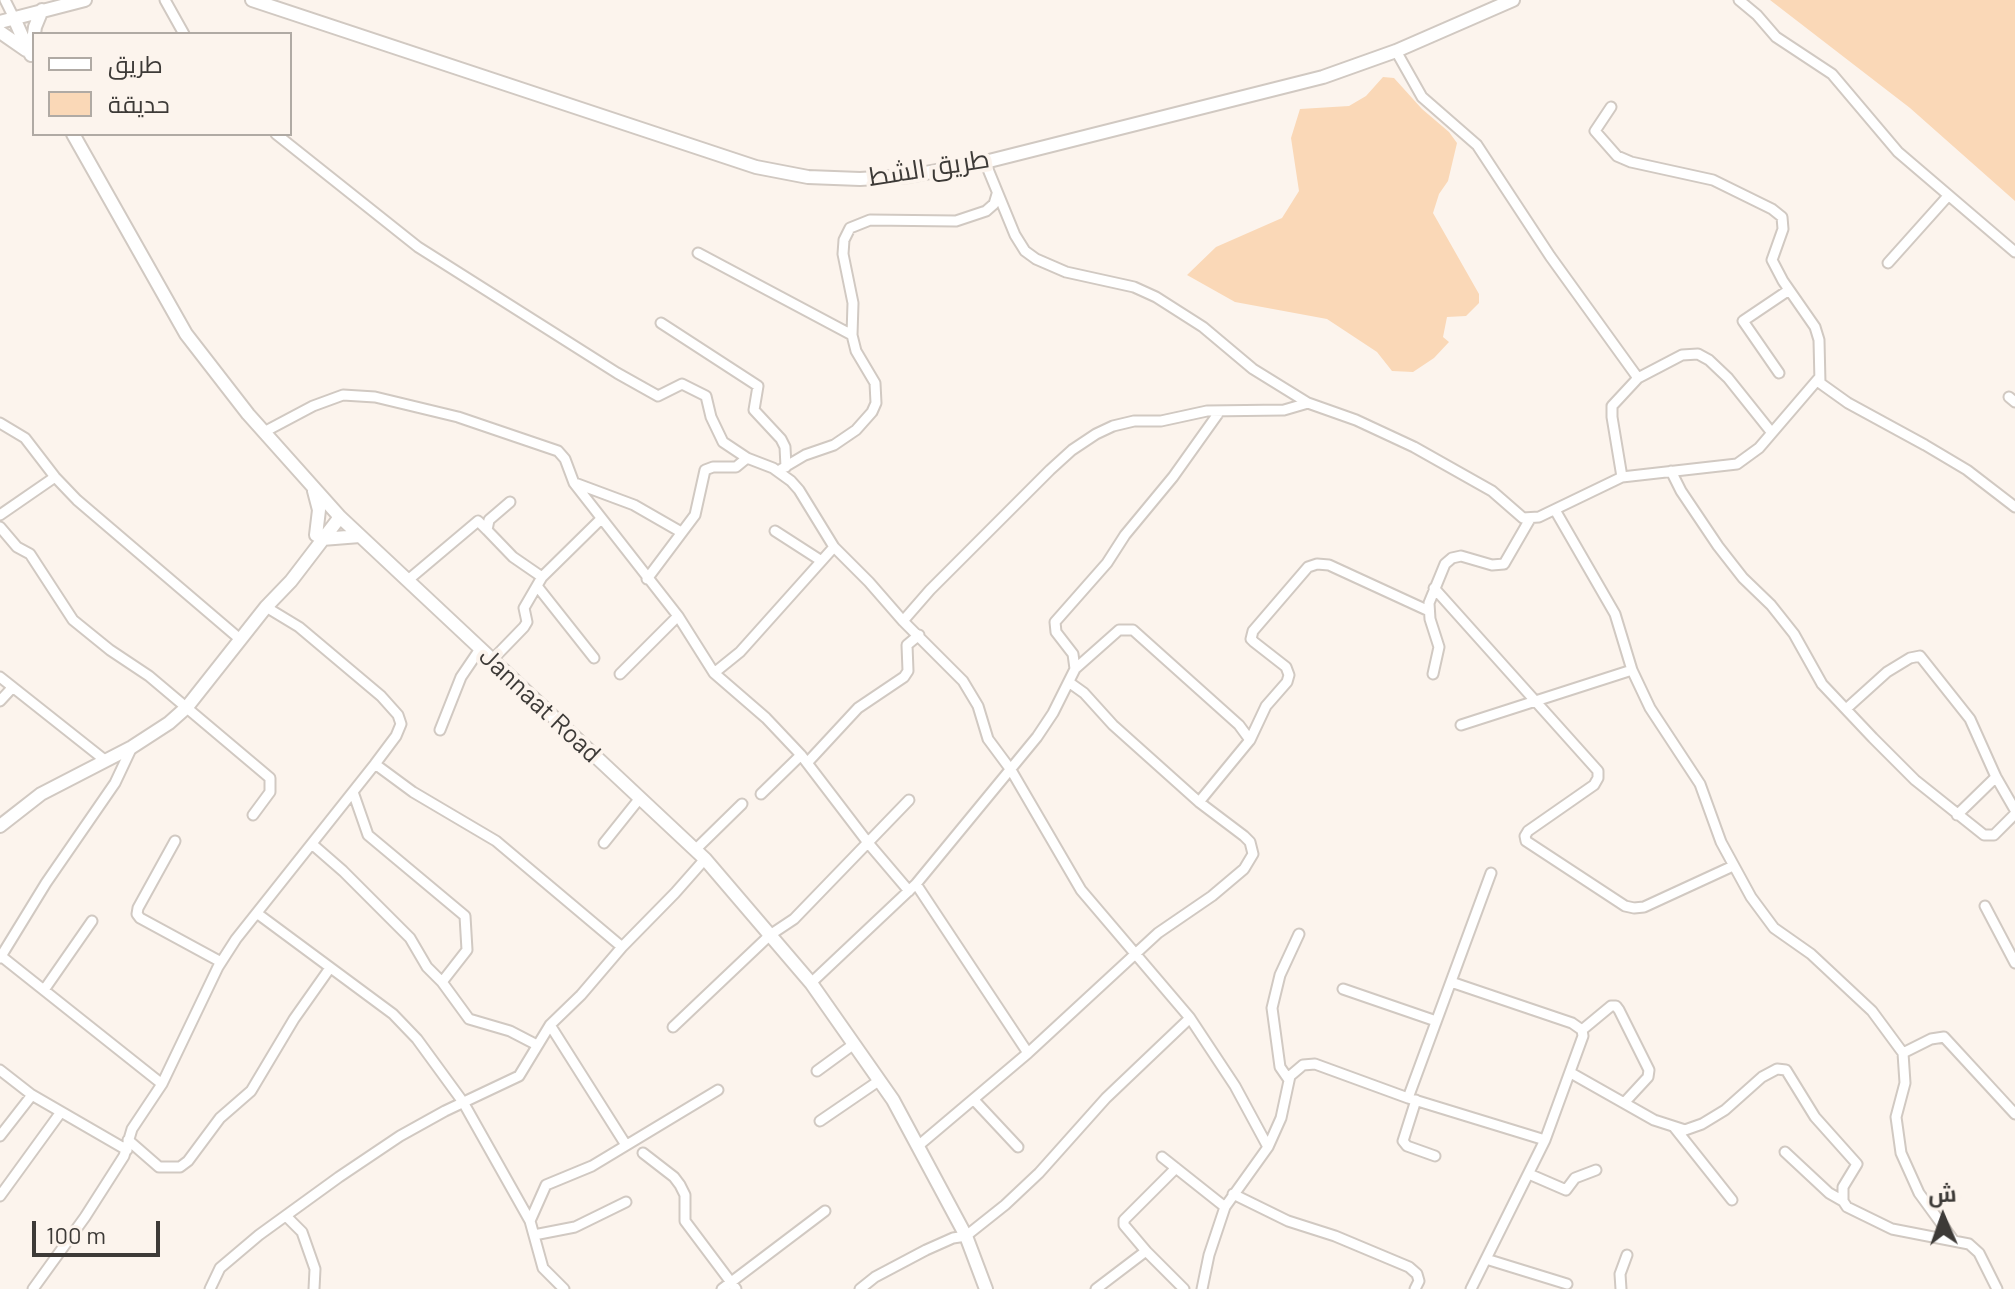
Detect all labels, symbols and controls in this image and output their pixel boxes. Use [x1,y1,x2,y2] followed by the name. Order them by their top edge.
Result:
[32,32,292,136] legend
[108,49,163,78] text: طريق
[108,89,170,118] text: حديقة
[866,143,992,193] street label: طريق الشط
[473,641,607,769] street label: Jannaat Road
[1903,1177,1983,1257] north arrow
[1928,1180,1957,1206] text: ش
[36,1205,164,1255] scale bar
[46,1220,106,1249] text: 100 m

